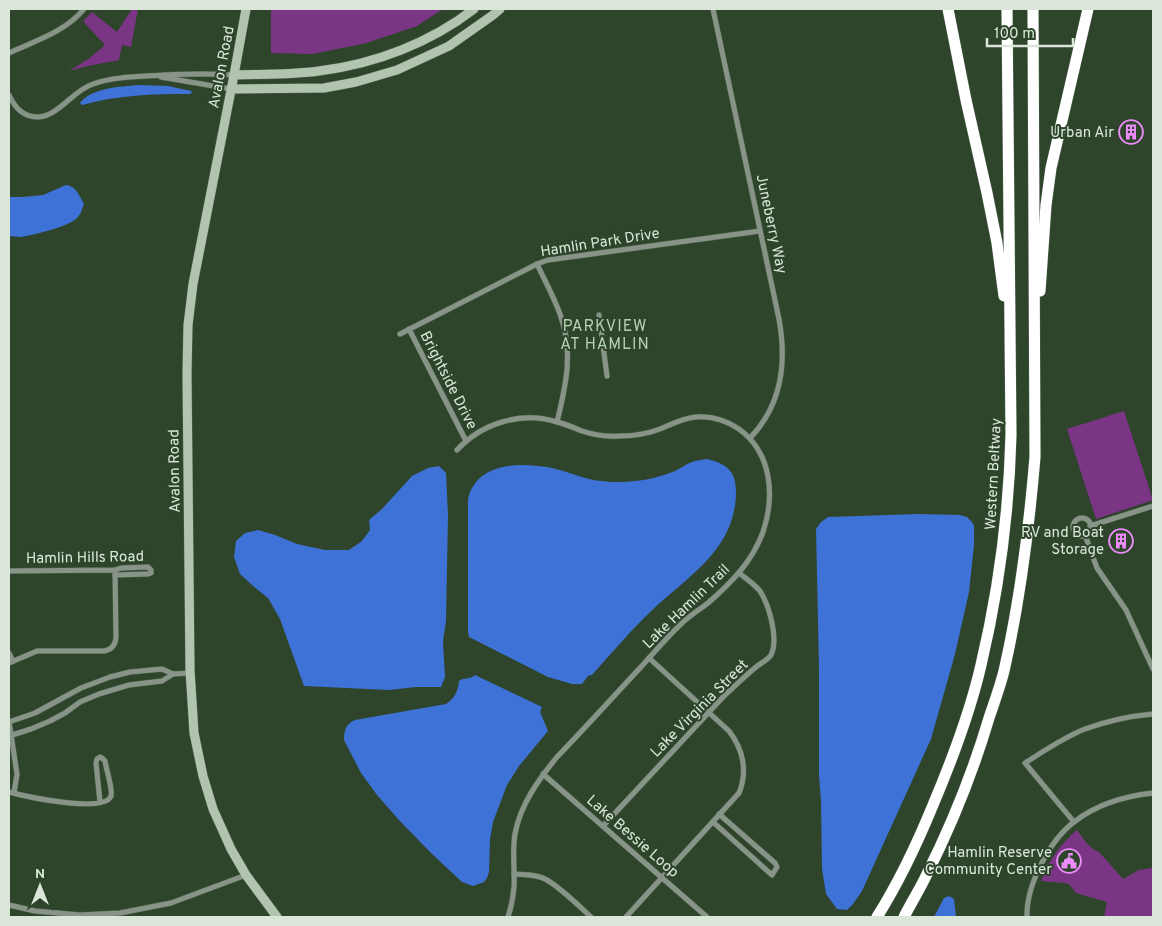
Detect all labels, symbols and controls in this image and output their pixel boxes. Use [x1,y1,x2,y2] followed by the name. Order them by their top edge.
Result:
[987,15,1073,47] scale bar
[205,24,240,110] street label: Avalon Road
[994,25,1035,44] text: 100 m
[1118,119,1144,145] building icon: Urban Air
[1050,124,1114,143] place label: Urban Air
[751,173,790,276] street label: Juneberry Way
[539,225,661,262] street label: Hamlin Park Drive
[560,317,650,355] district label: PARKVIEW AT HAMLIN
[415,328,481,433] street label: Brightside Drive
[982,417,1007,531] street label: Western Beltway
[165,429,186,513] street label: Avalon Road
[1021,524,1104,560] place label: RV and Boat Storage
[1108,528,1134,554] building icon: RV and Boat Storage
[26,548,144,569] street label: Hamlin Hills Road
[639,561,735,653] street label: Lake Hamlin Trail
[647,656,753,762] street label: Lake Virginia Street
[582,792,682,883] street label: Lake Bessie Loop
[925,844,1052,880] place label: Hamlin Reserve Community Center
[1056,848,1082,874] public building icon: Hamlin Reserve Community Center
[15,861,65,911] north arrow
[35,866,45,883] text: N

